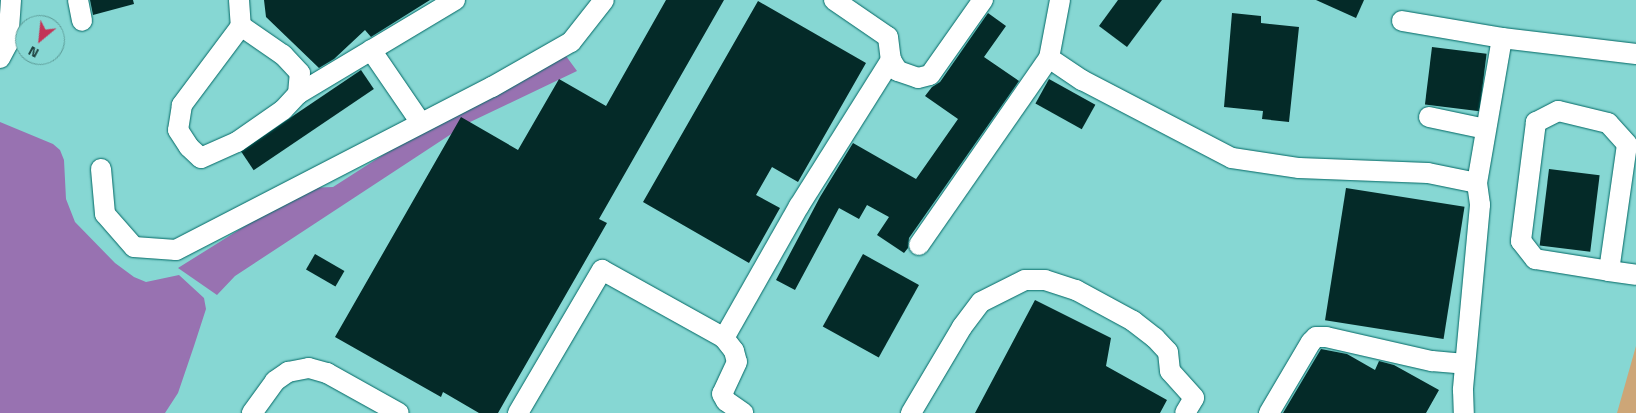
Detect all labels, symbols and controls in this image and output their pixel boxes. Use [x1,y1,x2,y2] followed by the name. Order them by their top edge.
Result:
[15,15,65,65] north arrow
[24,41,42,64] text: N

